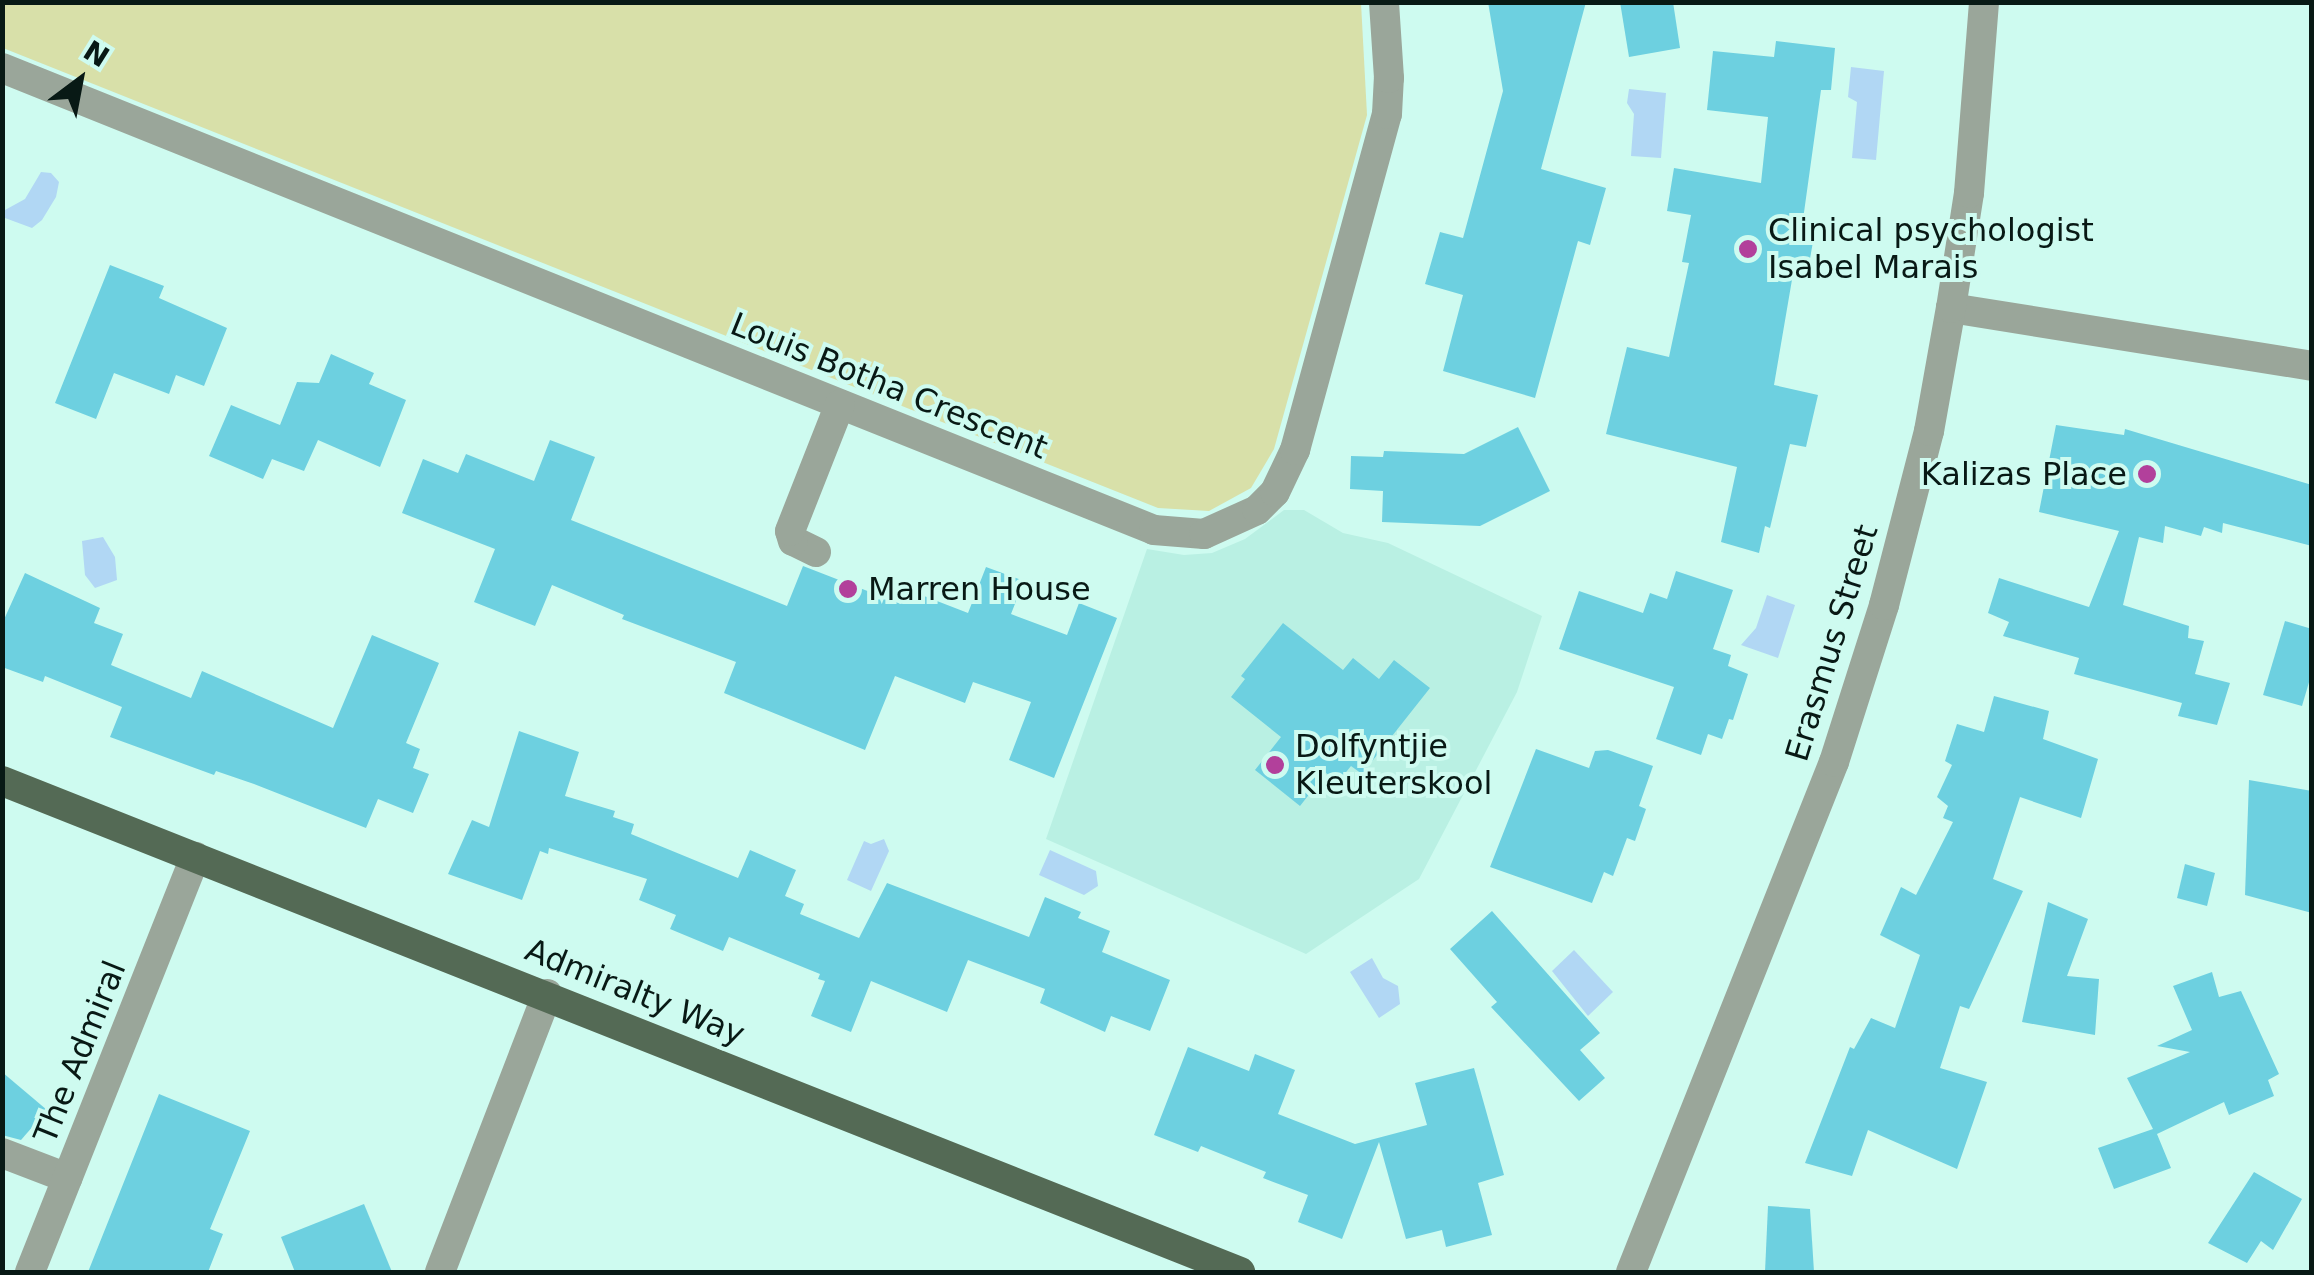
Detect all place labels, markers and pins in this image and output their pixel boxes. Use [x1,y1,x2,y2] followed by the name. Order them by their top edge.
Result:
[1768,212,2094,287] place label: Clinical psychologist Isabel Marais
[1737,238,1759,260] marker: Clinical psychologist Isabel Marais
[1921,455,2127,493] place label: Kalizas Place
[2136,463,2158,485] marker: Kalizas Place
[868,570,1091,608] place label: Marren House
[837,578,859,600] marker: Marren House
[1295,728,1492,803] place label: Dolfyntjie Kleuterskool
[1264,754,1286,776] marker: Dolfyntjie Kleuterskool

